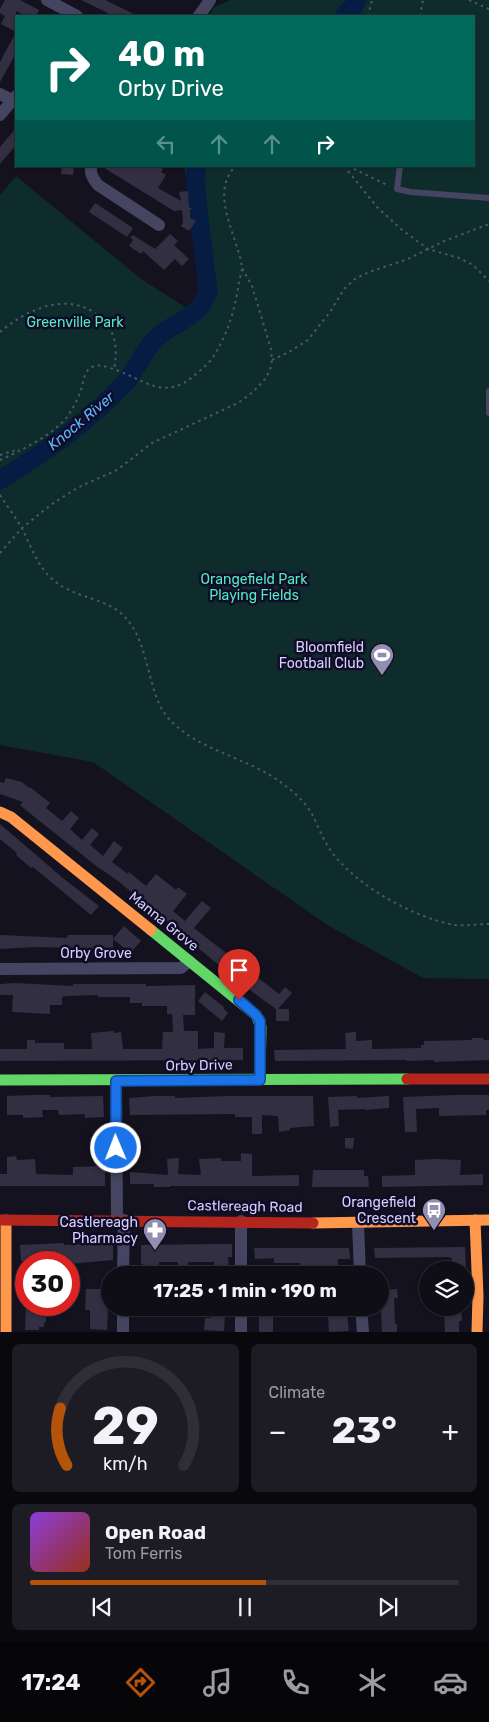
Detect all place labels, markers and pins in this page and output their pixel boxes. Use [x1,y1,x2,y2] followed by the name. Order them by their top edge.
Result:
[279,639,364,672] place label: Bloomfield Football Club
[369,642,395,676] sports icon: Bloomfield Football Club
[218,949,260,1000] pin
[342,1194,417,1227] place label: Orangefield Crescent
[421,1197,447,1231] bus stop icon: Orangefield Crescent
[59,1214,138,1247] place label: Castlereagh Pharmacy
[142,1217,168,1251] pharmacy icon: Castlereagh Pharmacy

